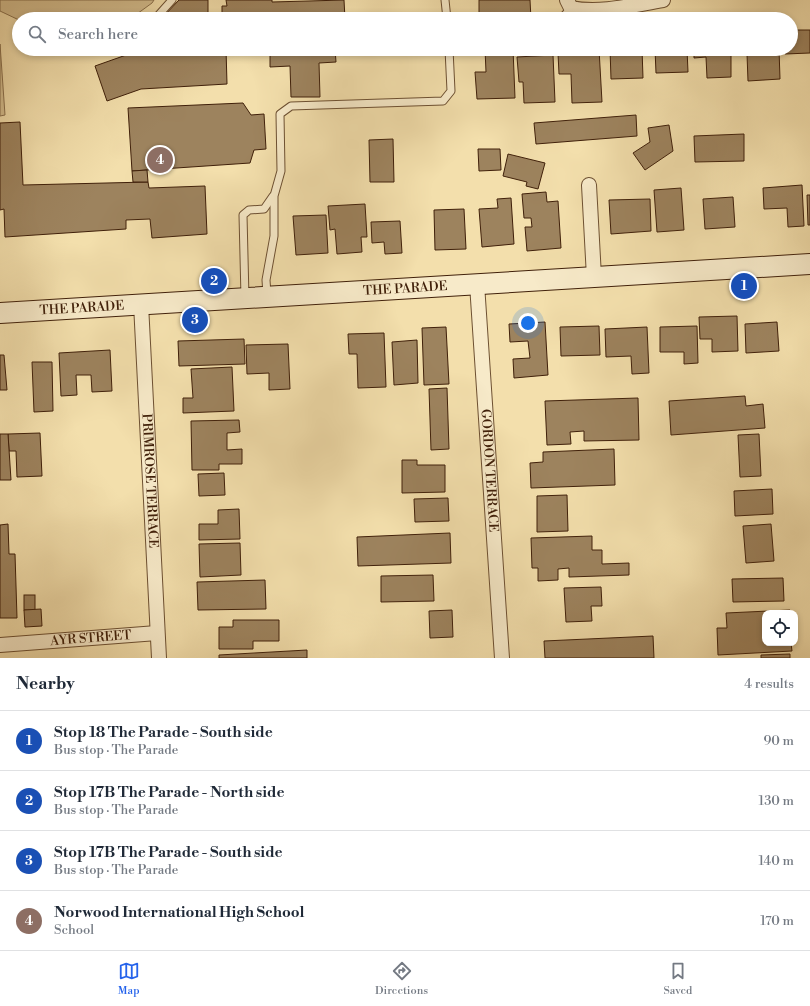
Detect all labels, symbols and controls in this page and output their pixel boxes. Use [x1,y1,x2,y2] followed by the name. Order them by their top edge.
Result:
[12,12,798,56] search box
[26,23,48,45] icon: search
[58,25,138,44] text: Search here
[147,145,173,175] pin: 4
[201,266,227,296] pin: 2
[731,271,757,301] pin: 1
[363,278,448,299] street label: THE PARADE
[39,298,125,319] street label: THE PARADE
[182,305,208,335] pin: 3
[518,313,538,333] your location
[477,409,502,533] street label: GORDON TERRACE
[139,413,161,548] street label: PRIMROSE TERRACE
[762,610,798,646] map controls
[762,610,798,646] button: locate
[49,627,132,649] street label: AYR STREET
[16,673,75,695] text: Nearby
[744,676,794,692] text: 4 results
[54,723,273,742] text: Stop 18 The Parade - South side
[26,733,32,749] text: 1
[763,733,794,749] text: 90 m
[54,742,178,758] text: Bus stop · The Parade
[54,783,284,802] text: Stop 17B The Parade - North side
[25,793,33,809] text: 2
[759,793,794,809] text: 130 m
[54,802,178,818] text: Bus stop · The Parade
[54,843,283,862] text: Stop 17B The Parade - South side
[25,853,33,869] text: 3
[758,853,794,869] text: 140 m
[54,862,178,878] text: Bus stop · The Parade
[54,903,305,922] text: Norwood International High School
[25,913,33,929] text: 4
[760,913,794,929] text: 170 m
[54,922,94,938] text: School
[118,960,140,998] tab: Map
[375,960,428,998] tab: Directions
[663,960,692,998] tab: Saved

